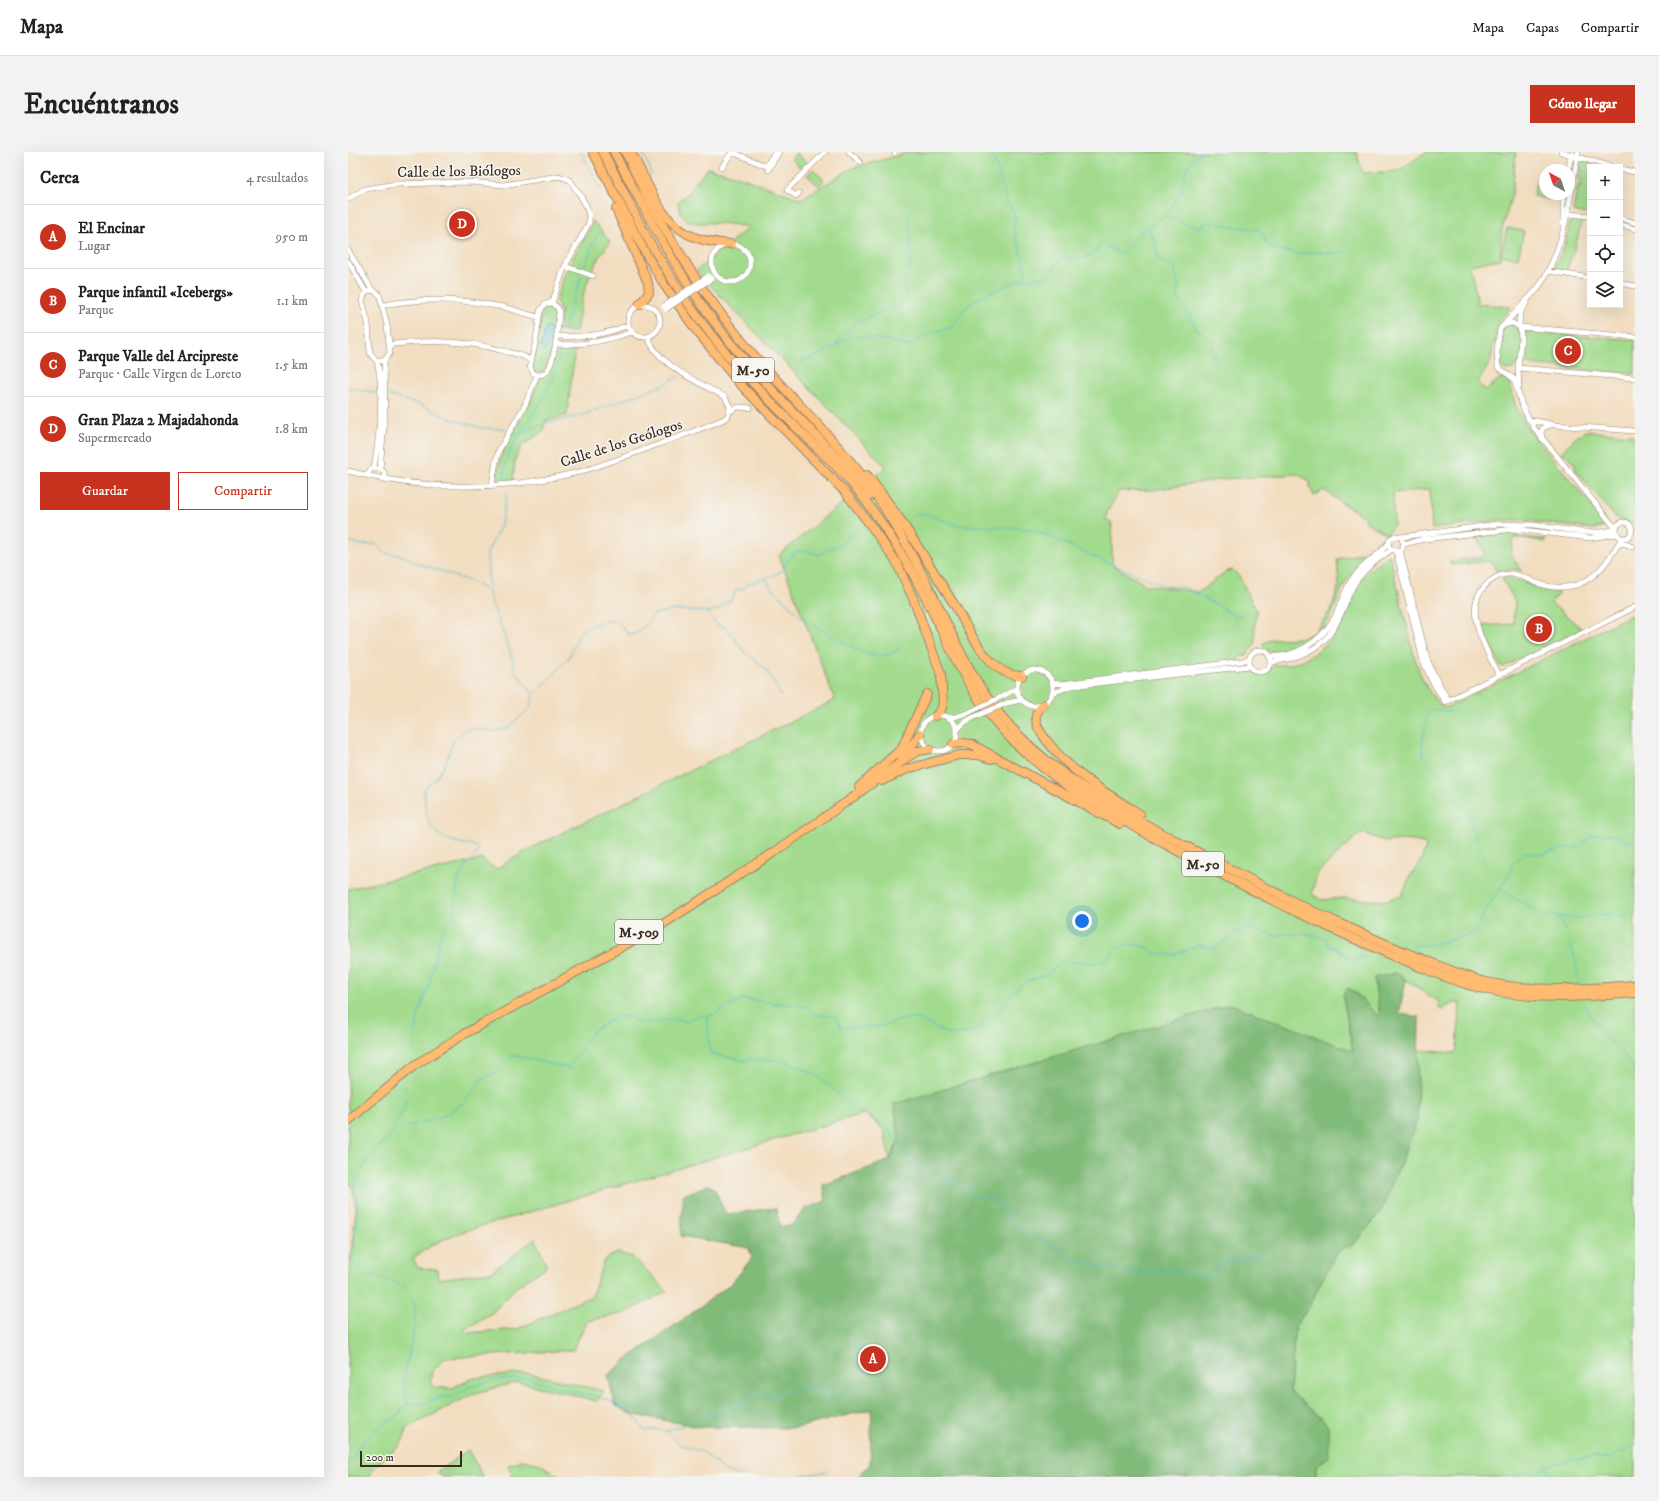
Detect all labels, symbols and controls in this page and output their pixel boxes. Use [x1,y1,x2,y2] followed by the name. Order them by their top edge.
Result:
[20,16,63,39] text: Mapa
[1472,19,1504,37] text: Mapa
[1526,19,1559,37] text: Capas
[1581,19,1639,37] text: Compartir
[1530,85,1635,123] button: Cómo llegar
[24,87,179,122] text: Encuéntranos
[397,161,521,182] street label: Calle de los Biólogos
[1539,164,1575,200] north arrow
[1587,164,1623,308] map controls
[1587,164,1623,200] button: +
[40,167,79,189] text: Cerca
[246,170,308,186] text: 4 resultados
[1587,200,1623,236] button: −
[449,209,475,239] pin: D
[78,219,145,238] text: El Encinar
[49,229,57,245] text: A
[276,229,308,245] text: 950 m
[1587,236,1623,272] button: locate
[78,238,110,254] text: Lugar
[1587,272,1623,308] button: layers
[78,283,233,302] text: Parque infantil «Icebergs»
[49,293,57,309] text: B
[276,293,308,309] text: 1.1 km
[78,302,114,318] text: Parque
[1555,336,1581,366] pin: C
[78,347,238,366] text: Parque Valle del Arcipreste
[49,357,57,373] text: C
[275,357,308,373] text: 1.5 km
[732,358,774,382] road number: M-50
[78,366,241,382] text: Parque · Calle Virgen de Loreto
[78,411,238,430] text: Gran Plaza 2 Majadahonda
[558,415,684,472] street label: Calle de los Geólogos
[48,421,58,437] text: D
[275,421,308,437] text: 1.8 km
[78,430,152,446] text: Supermercado
[40,472,170,510] button: Guardar
[178,472,308,510] button: Compartir
[1526,614,1552,644] pin: B
[1182,852,1224,876] road number: M-50
[1072,911,1092,931] your location
[615,920,663,944] road number: M-509
[860,1344,886,1374] pin: A
[360,1449,462,1468] scale bar
[366,1451,394,1465] text: 200 m

